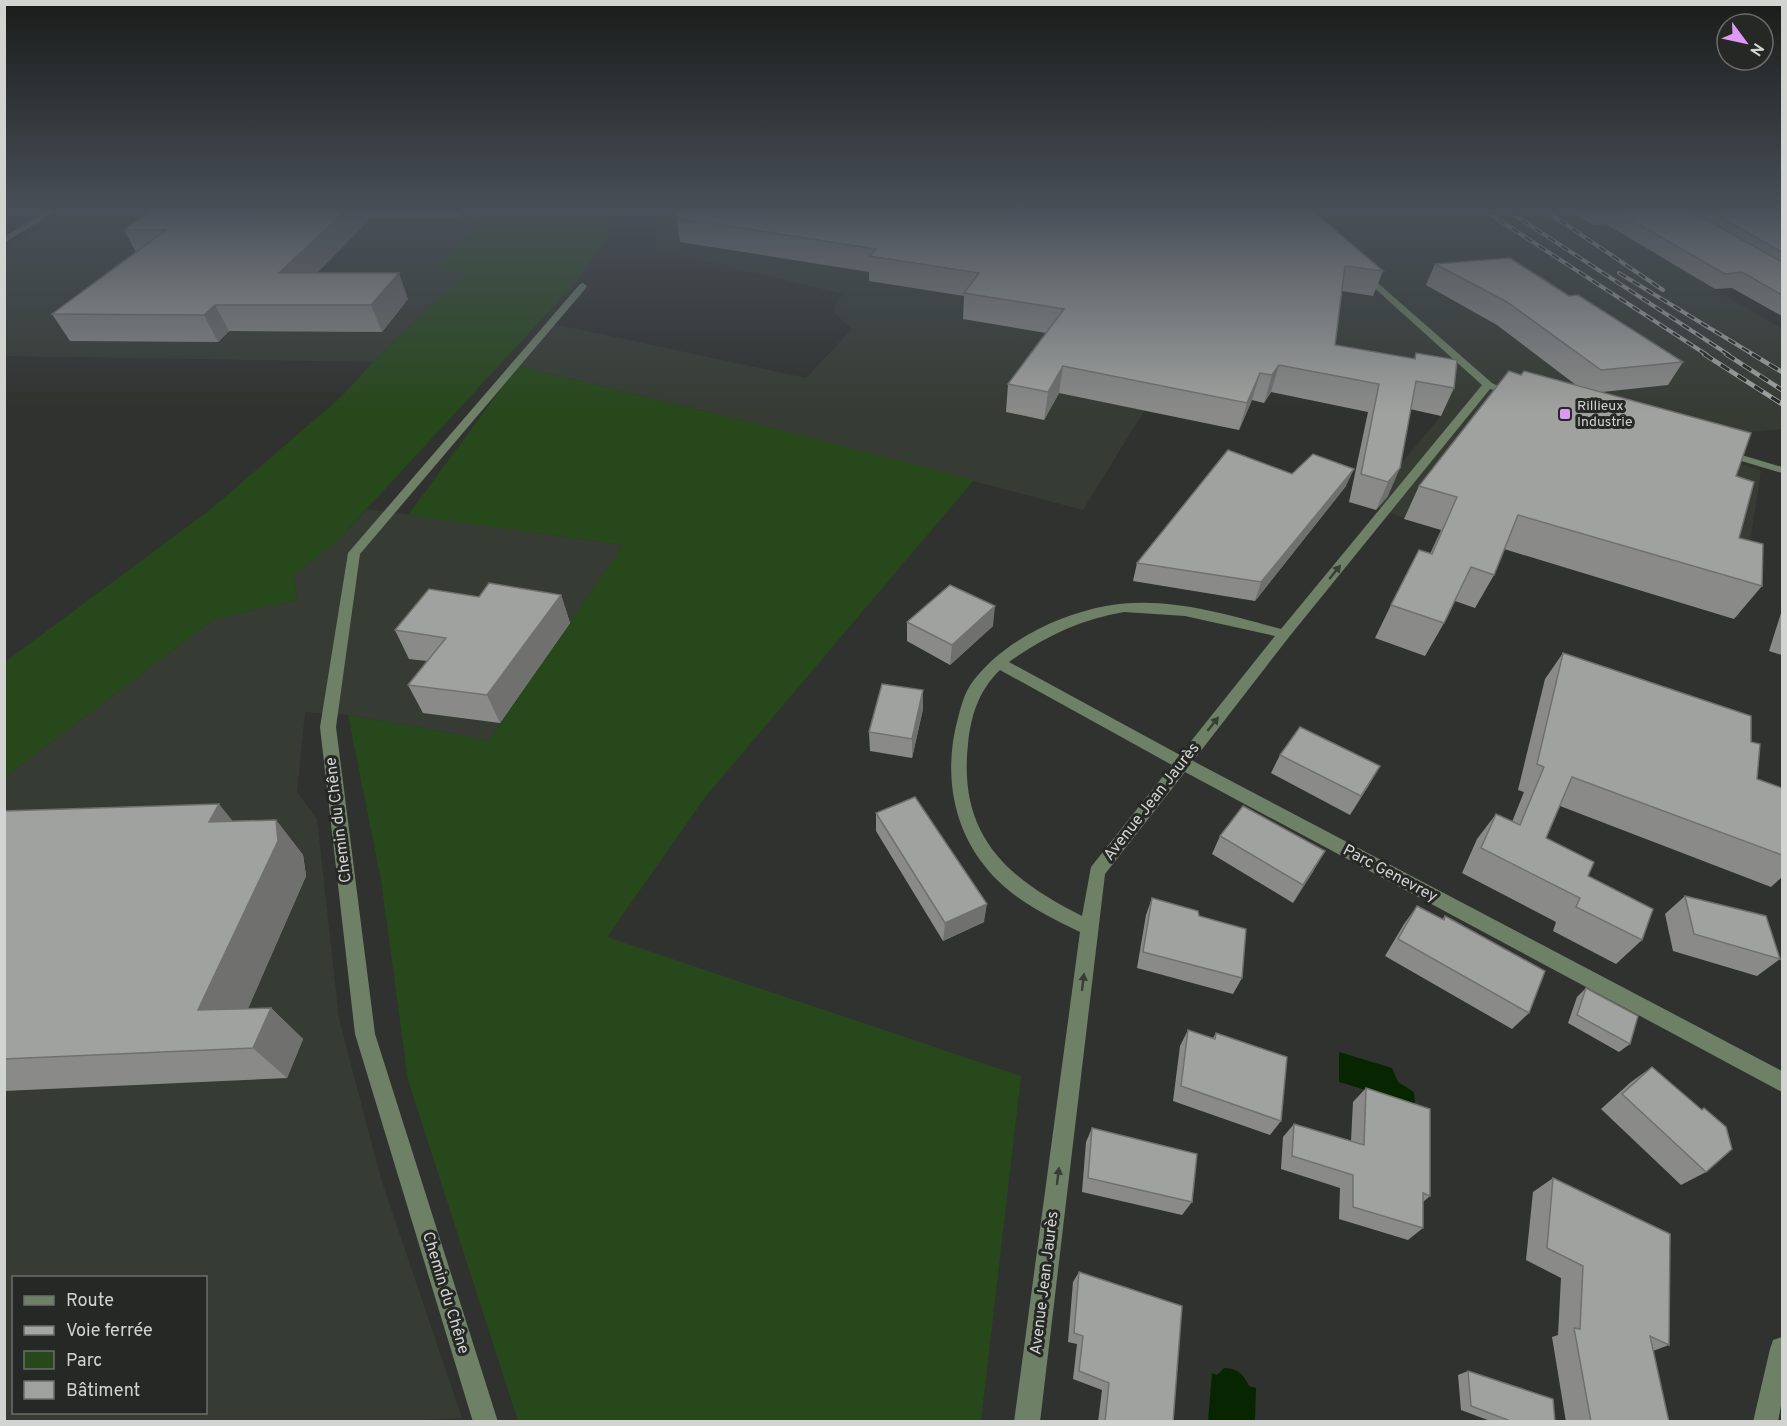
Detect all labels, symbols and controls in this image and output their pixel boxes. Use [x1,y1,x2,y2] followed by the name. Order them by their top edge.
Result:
[1715,12,1775,72] north arrow
[1744,39,1767,59] text: N
[1577,398,1632,431] place label: Rillieux Industrie
[1558,407,1572,421] marker: Rillieux Industrie
[1329,564,1341,579] one-way arrow
[1207,716,1220,732] one-way arrow
[1100,739,1204,865] street label: Avenue Jean Jaurès
[321,756,357,884] street label: Chemin du Chêne
[1339,841,1441,907] street label: Parc Genevrey
[1078,973,1087,992] one-way arrow
[1054,1166,1063,1185] one-way arrow
[1026,1210,1064,1356] street label: Avenue Jean Jaurès
[417,1230,473,1356] street label: Chemin du Chêne
[12,1276,207,1414] legend
[66,1290,114,1313] text: Route
[66,1320,153,1343] text: Voie ferrée
[66,1350,102,1373] text: Parc
[66,1380,140,1403] text: Bâtiment

